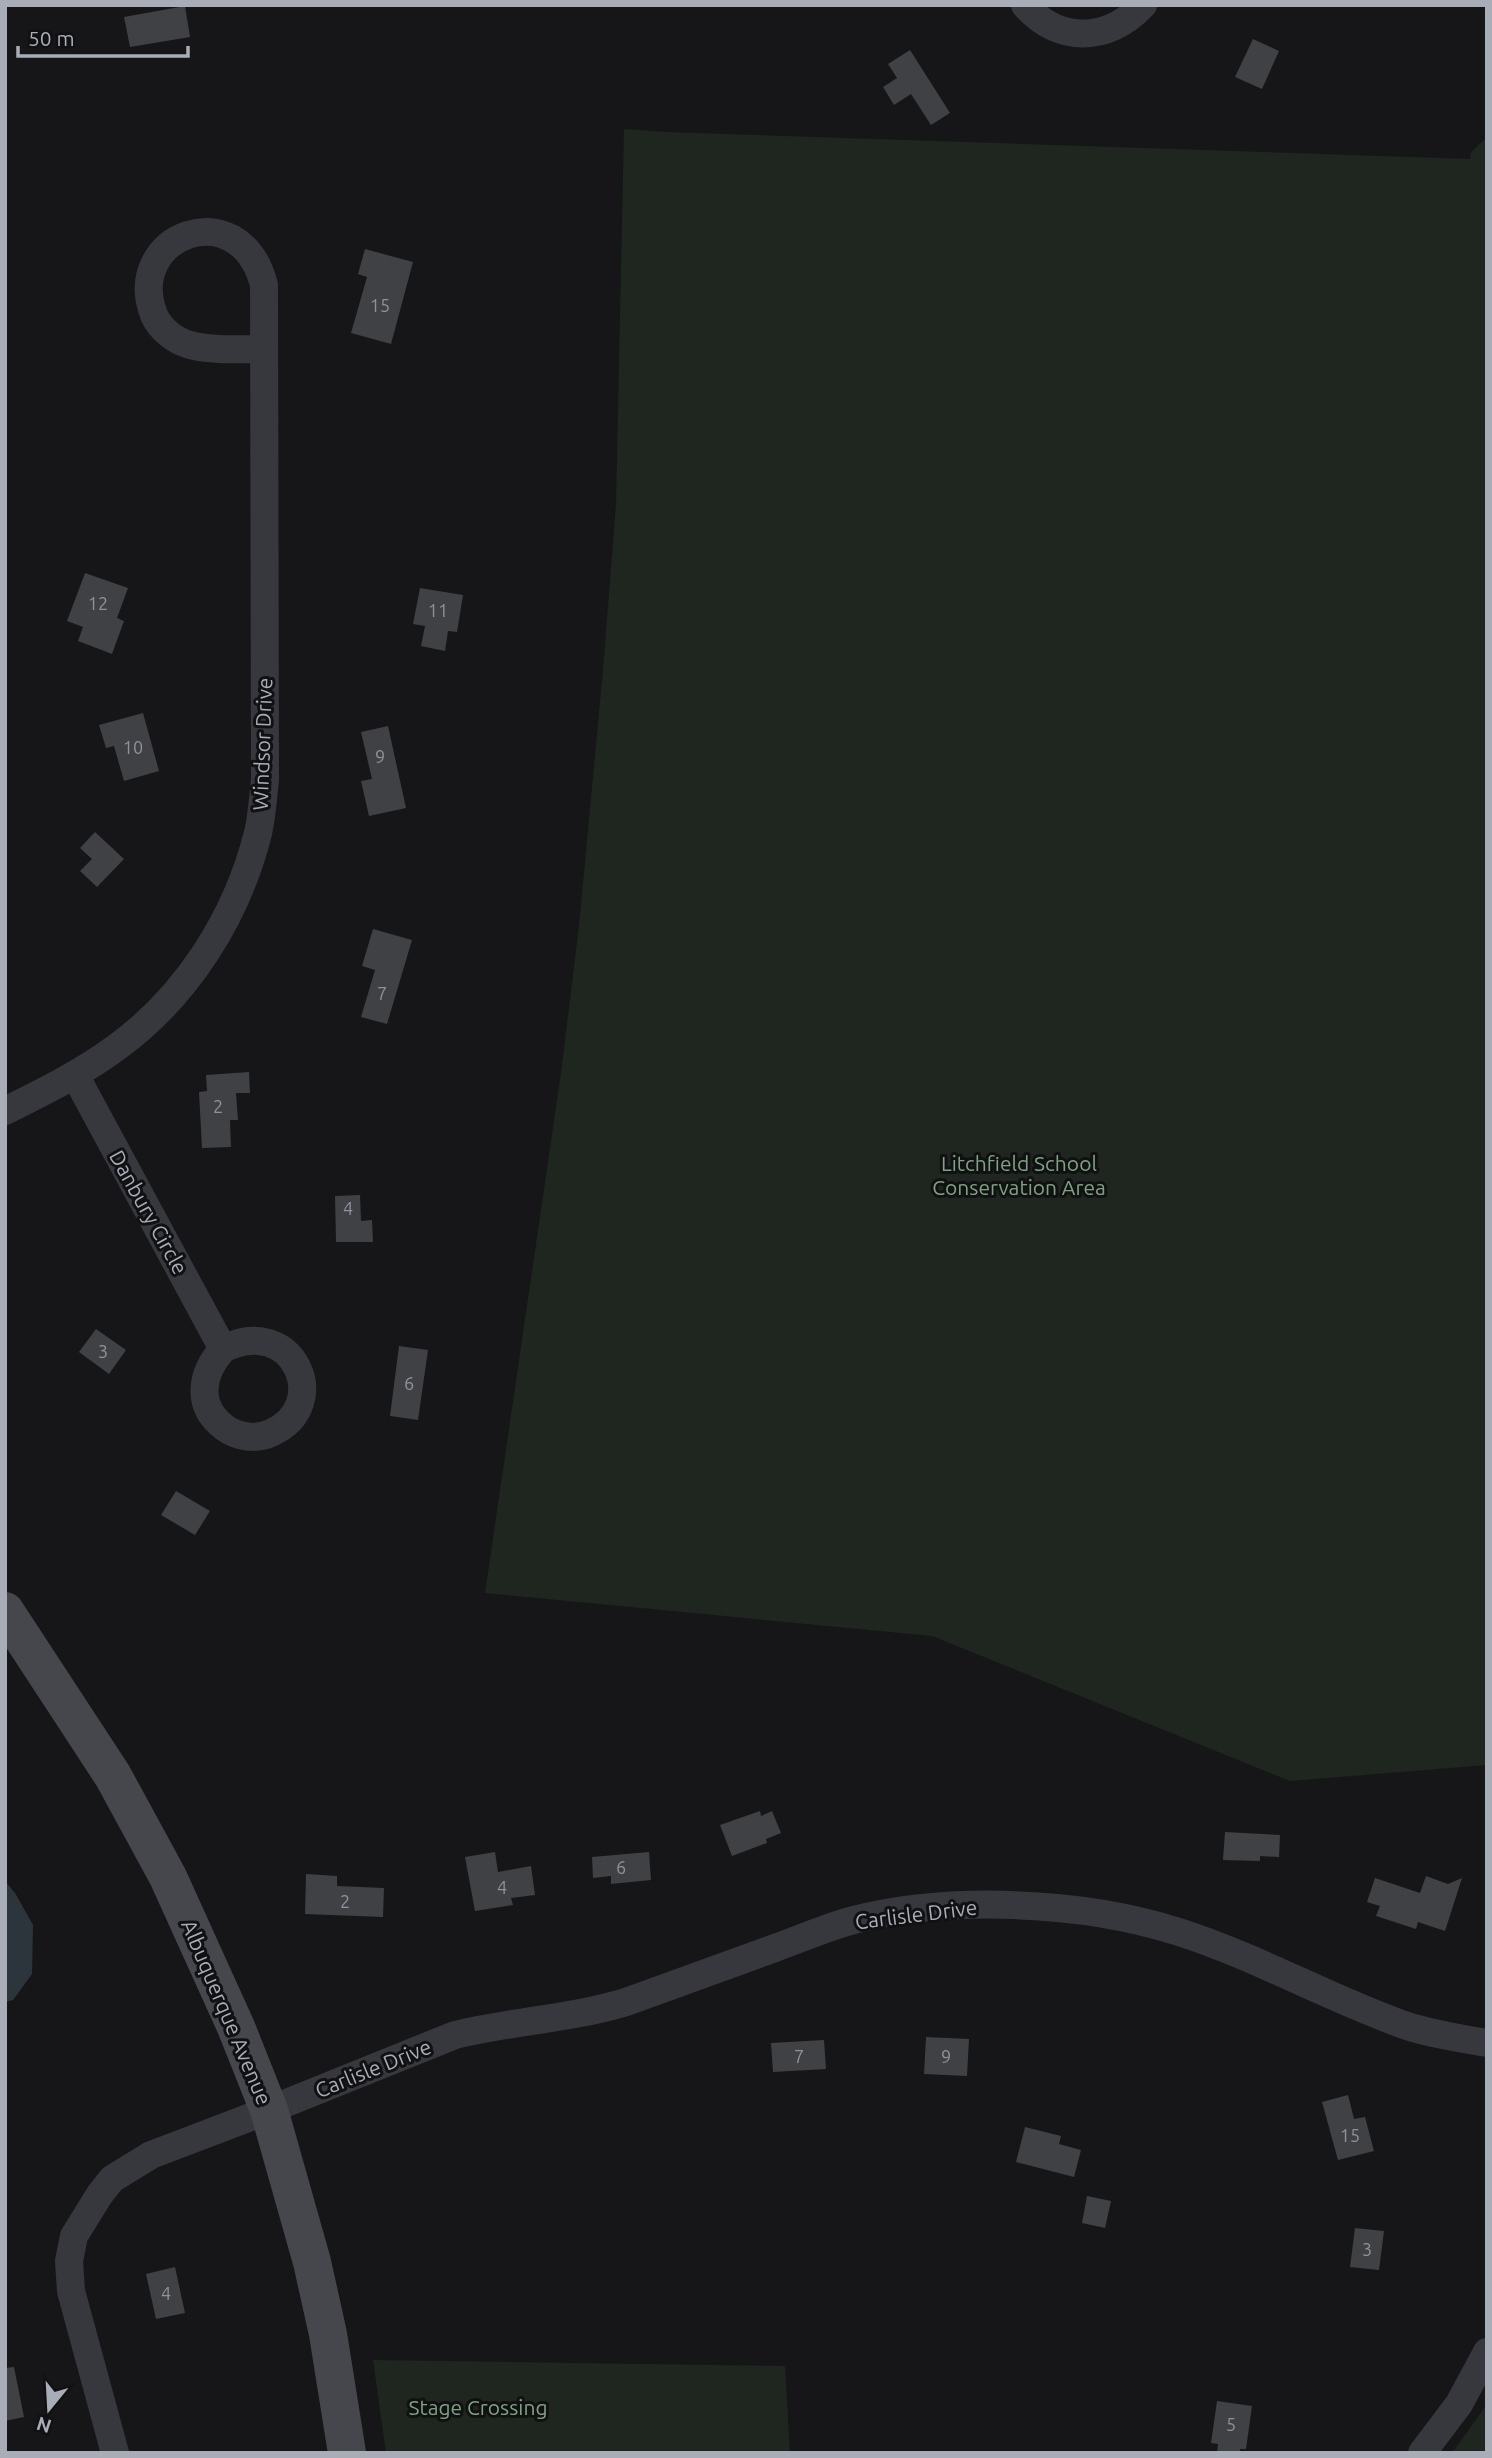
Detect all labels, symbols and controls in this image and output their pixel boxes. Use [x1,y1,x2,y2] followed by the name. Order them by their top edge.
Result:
[18,14,187,58] scale bar
[28,26,75,50] text: 50 m
[370,295,390,315] house number: 15
[88,593,108,613] house number: 12
[428,600,448,620] house number: 11
[248,677,276,811] street label: Windsor Drive
[123,737,143,757] house number: 10
[375,746,385,766] house number: 9
[377,983,387,1003] house number: 7
[213,1096,223,1116] house number: 2
[105,1146,193,1278] street label: Danbury Circle
[932,1151,1106,1199] park label: Litchfield School Conservation Area
[343,1198,353,1218] house number: 4
[98,1341,108,1361] house number: 3
[404,1373,414,1393] house number: 6
[616,1857,626,1877] house number: 6
[497,1877,507,1897] house number: 4
[340,1891,350,1911] house number: 2
[854,1895,978,1933] street label: Carlisle Drive
[177,1916,277,2108] street label: Albuquerque Avenue
[312,2034,434,2102] street label: Carlisle Drive
[794,2046,804,2066] house number: 7
[941,2046,951,2066] house number: 9
[1340,2125,1360,2145] house number: 15
[1362,2239,1372,2259] house number: 3
[161,2283,171,2303] house number: 4
[14,2374,84,2444] north arrow
[409,2395,547,2419] park label: Stage Crossing
[34,2413,54,2438] text: N
[1226,2414,1236,2434] house number: 5

